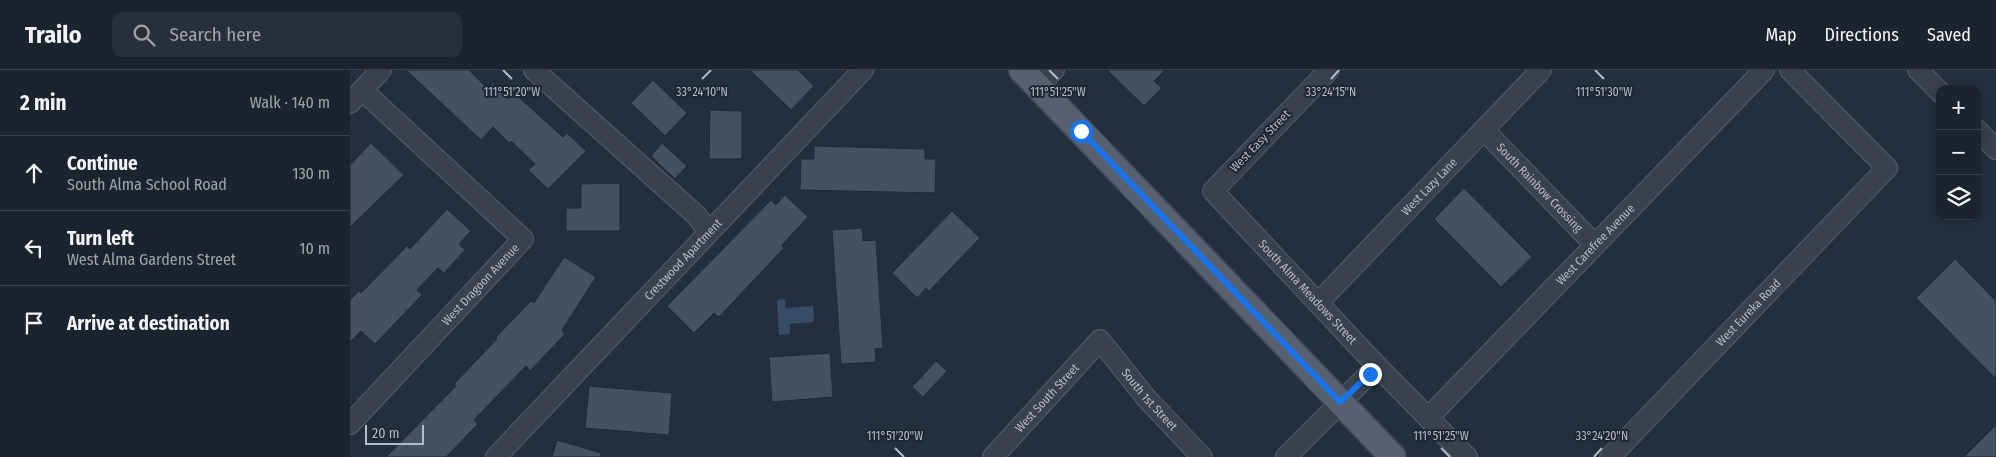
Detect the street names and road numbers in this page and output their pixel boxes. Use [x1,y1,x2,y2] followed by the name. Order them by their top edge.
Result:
[1227,107,1293,175] street label: West Easy Street
[1494,140,1586,235] street label: South Rainbow Crossing
[1399,155,1460,218] street label: West Lazy Lane
[1553,201,1638,288] street label: West Carefree Avenue
[641,216,725,303] street label: Crestwood Apartment
[1256,237,1360,347] street label: South Alma Meadows Street
[439,241,522,328] street label: West Dragoon Avenue
[1713,276,1784,349] street label: West Eureka Road
[1012,361,1082,435] street label: West South Street
[1119,366,1180,434] street label: South 1st Street

